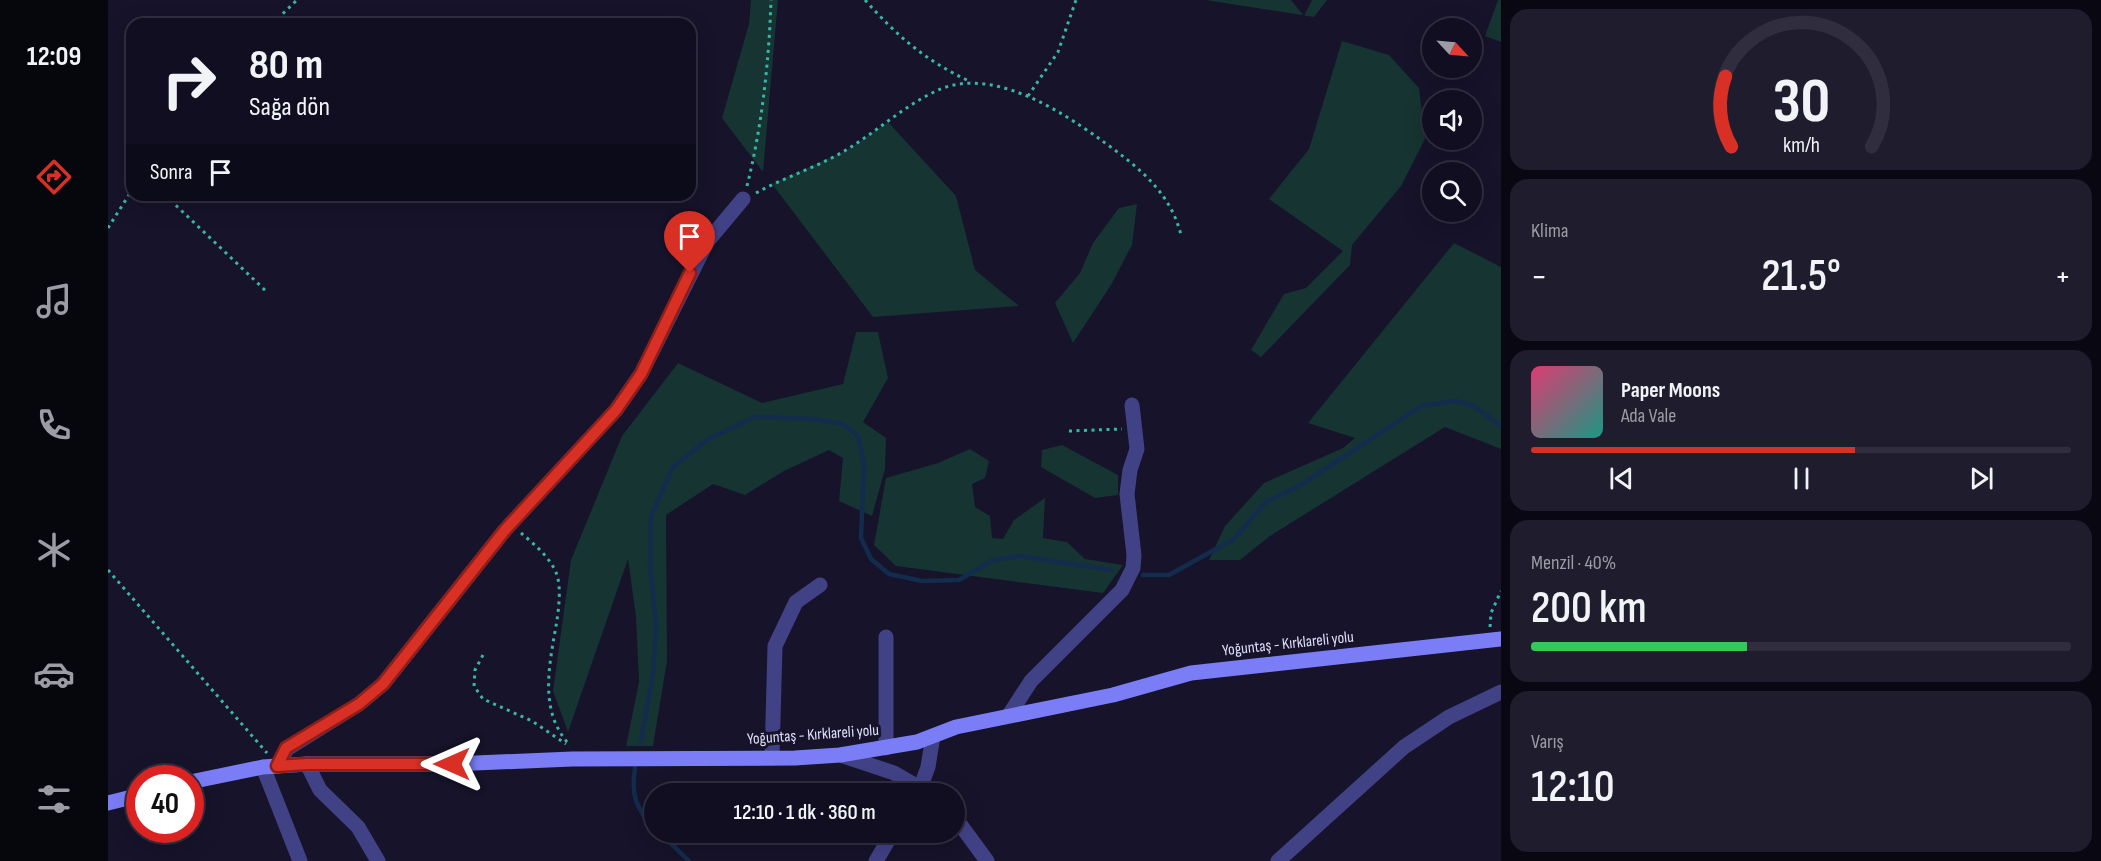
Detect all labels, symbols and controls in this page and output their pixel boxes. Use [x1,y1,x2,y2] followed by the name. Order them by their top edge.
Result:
[1422,18,1482,78] north arrow
[1422,18,1482,222] map controls
[249,40,323,91] text: 80 m
[27,41,81,73] text: 12:09
[150,42,228,120] icon: right
[1772,65,1830,140] text: 30
[1422,90,1482,150] button: sound
[249,91,330,123] text: Sağa dön
[1782,133,1820,158] text: km/h
[33,156,75,198] icon: directions
[204,156,237,189] icon: arrive
[150,159,192,186] text: Sonra
[1422,162,1482,222] button: search
[664,211,715,273] pin
[1531,219,1569,243] text: Klima
[673,220,706,253] icon: arrive
[1761,249,1841,304] text: 21.5°
[1531,257,1547,297] text: −
[2055,257,2071,297] text: +
[33,280,75,322] icon: music
[1621,377,1720,404] text: Paper Moons
[33,404,75,446] icon: phone
[1621,404,1676,428] text: Ada Vale
[1605,462,1638,495] icon: previous
[1785,462,1818,495] icon: pause
[1965,462,1998,495] icon: next
[33,529,75,571] icon: climate
[1531,551,1616,575] text: Menzil · 40%
[1531,581,1647,636] text: 200 km
[1221,628,1355,660] street label: Yoğuntaş - Kırklareli yolu
[33,653,75,695] icon: car
[746,721,880,749] street label: Yoğuntaş - Kırklareli yolu
[1531,730,1564,754] text: Varış
[420,732,484,796] position arrow
[1531,760,1615,815] text: 12:10
[126,765,204,843] speed limit sign: 40
[33,778,75,820] icon: filters
[733,799,876,826] text: 12:10 · 1 dk · 360 m

